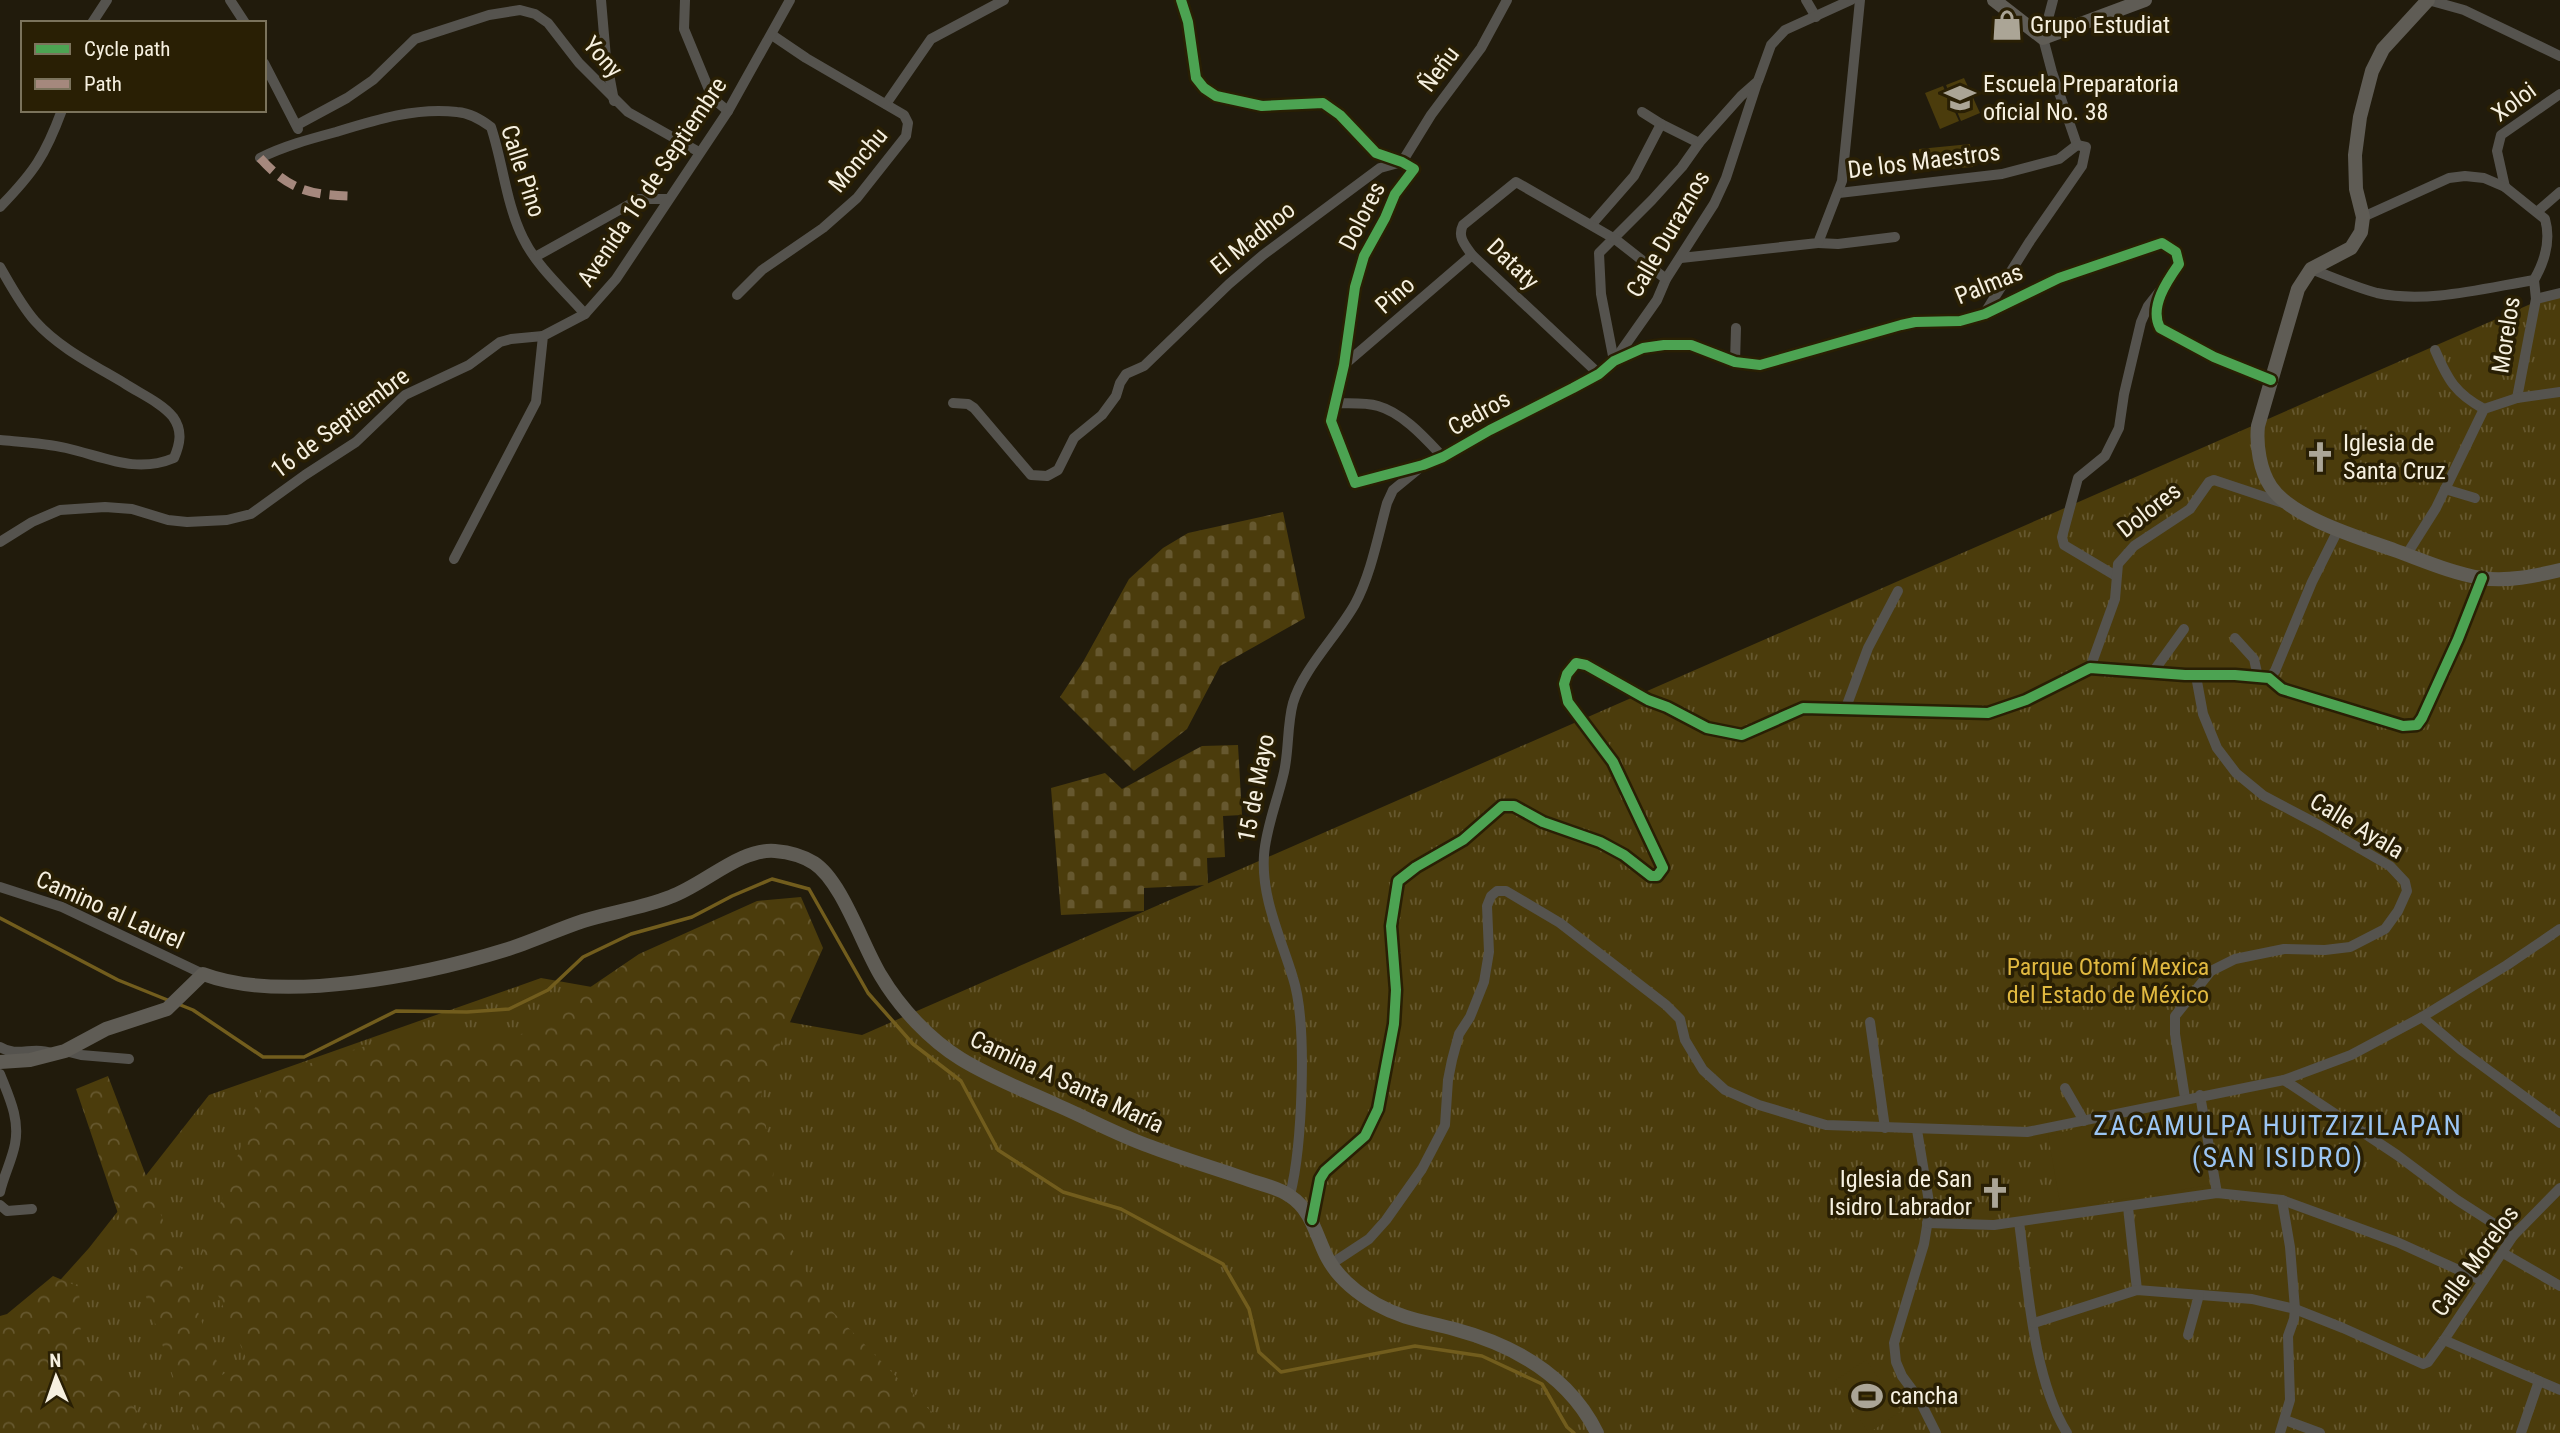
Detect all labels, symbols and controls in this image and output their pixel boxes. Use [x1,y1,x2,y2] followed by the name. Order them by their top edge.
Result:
[1990,8,2024,42] shop icon: Grupo Estudiat
[2030,11,2170,39] place label: Grupo Estudiat
[21,21,266,112] legend
[577,31,629,83] street label: Yony
[84,37,170,61] text: Cycle path
[1413,41,1465,97] street label: Ñeñu
[1983,70,2179,126] place label: Escuela Preparatoria oficial No. 38
[84,72,122,96] text: Path
[572,72,732,292] street label: Avenida 16 de Septiembre
[2486,76,2542,128] street label: Xoloi
[1943,81,1977,115] school or university icon: Escuela Preparatoria oficial No. 38
[495,121,551,221] street label: Calle Pino
[823,122,893,198] street label: Monchu
[1846,138,2002,184] street label: De los Maestros
[1620,166,1716,302] street label: Calle Duraznos
[1333,177,1391,255] street label: Dolores
[1205,196,1301,280] street label: El Madhoo
[1481,233,1545,295] street label: Dataty
[1951,258,2027,310] street label: Palmas
[1370,270,1420,320] street label: Pino
[2486,295,2526,375] street label: Morelos
[265,362,415,484] street label: 16 de Septiembre
[1443,385,1515,441] street label: Cedros
[2343,429,2446,485] place label: Iglesia de Santa Cruz
[2303,440,2337,474] church icon: Iglesia de Santa Cruz
[2112,477,2186,543] street label: Dolores
[1232,732,1280,844] street label: 15 de Mayo
[2305,787,2409,865] street label: Calle Ayala
[32,865,188,955] street label: Camino al Laurel
[2007,953,2209,1009] park label: Parque Otomí Mexica del Estado de México
[966,1025,1168,1139] street label: Camina A Santa María
[2093,1109,2463,1174] district label: ZACAMULPA HUITZIZILAPAN (SAN ISIDRO)
[1829,1165,1972,1221] place label: Iglesia de San Isidro Labrador
[1978,1176,2012,1210] church icon: Iglesia de San Isidro Labrador
[2425,1200,2525,1322] street label: Calle Morelos
[21,1342,91,1412] north arrow
[49,1349,62,1372] text: N
[1850,1379,1884,1413] sports icon: cancha
[1890,1382,1958,1410] place label: cancha

